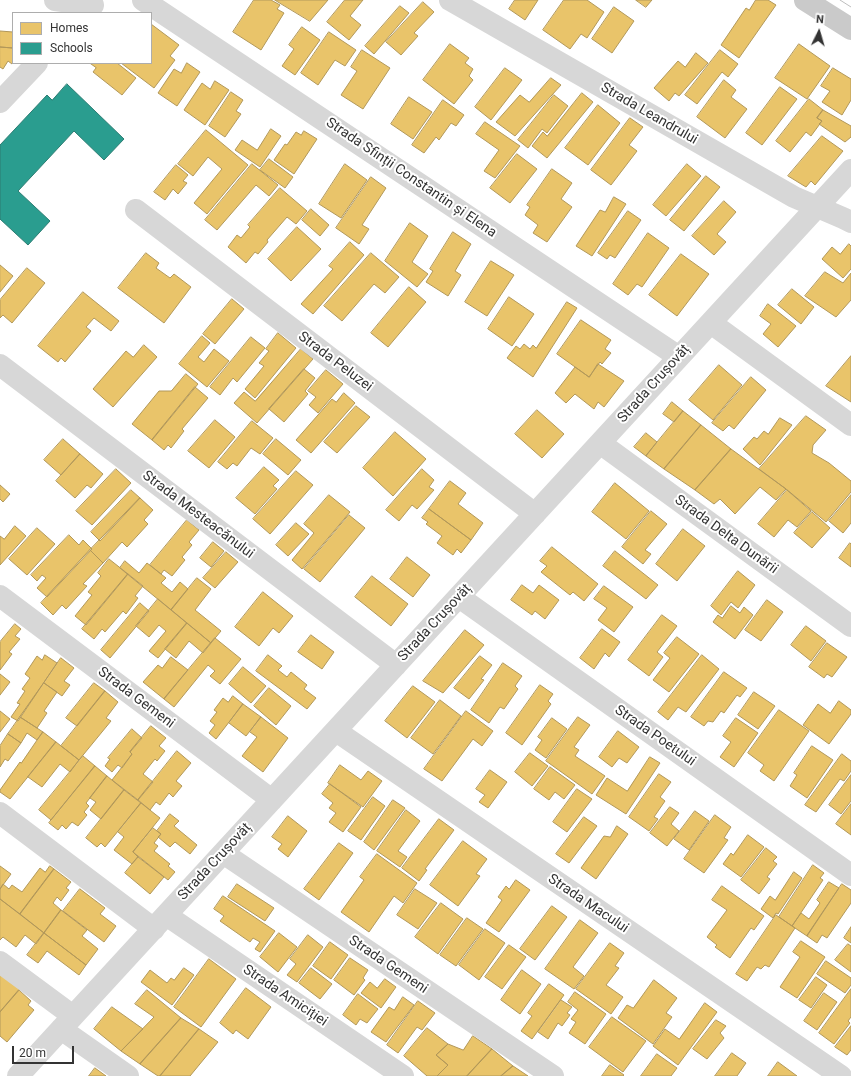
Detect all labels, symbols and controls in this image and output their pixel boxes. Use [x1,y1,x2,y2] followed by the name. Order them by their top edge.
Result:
[12,12,152,64] legend
[799,12,839,52] north arrow
[816,13,825,26] text: N
[50,21,88,35] text: Homes
[50,41,93,55] text: Schools
[598,79,700,149] street label: Strada Leandrului
[323,115,499,241] street label: Strada Sfinții Constantin și Elena
[294,329,376,395] street label: Strada Peluzei
[614,341,694,427] street label: Strada Crușovăț
[139,468,257,562] street label: Strada Mesteacănului
[671,492,781,578] street label: Strada Delta Dunării
[395,581,475,665] street label: Strada Crușovăț
[94,664,178,732] street label: Strada Gemeni
[611,702,699,770] street label: Strada Poetului
[175,820,255,904] street label: Strada Crușovăț
[545,871,631,937] street label: Strada Macului
[345,932,431,998] street label: Strada Gemeni
[240,962,330,1030] street label: Strada Amiciției
[14,1038,76,1064] scale bar
[19,1046,46,1060] text: 20 m

